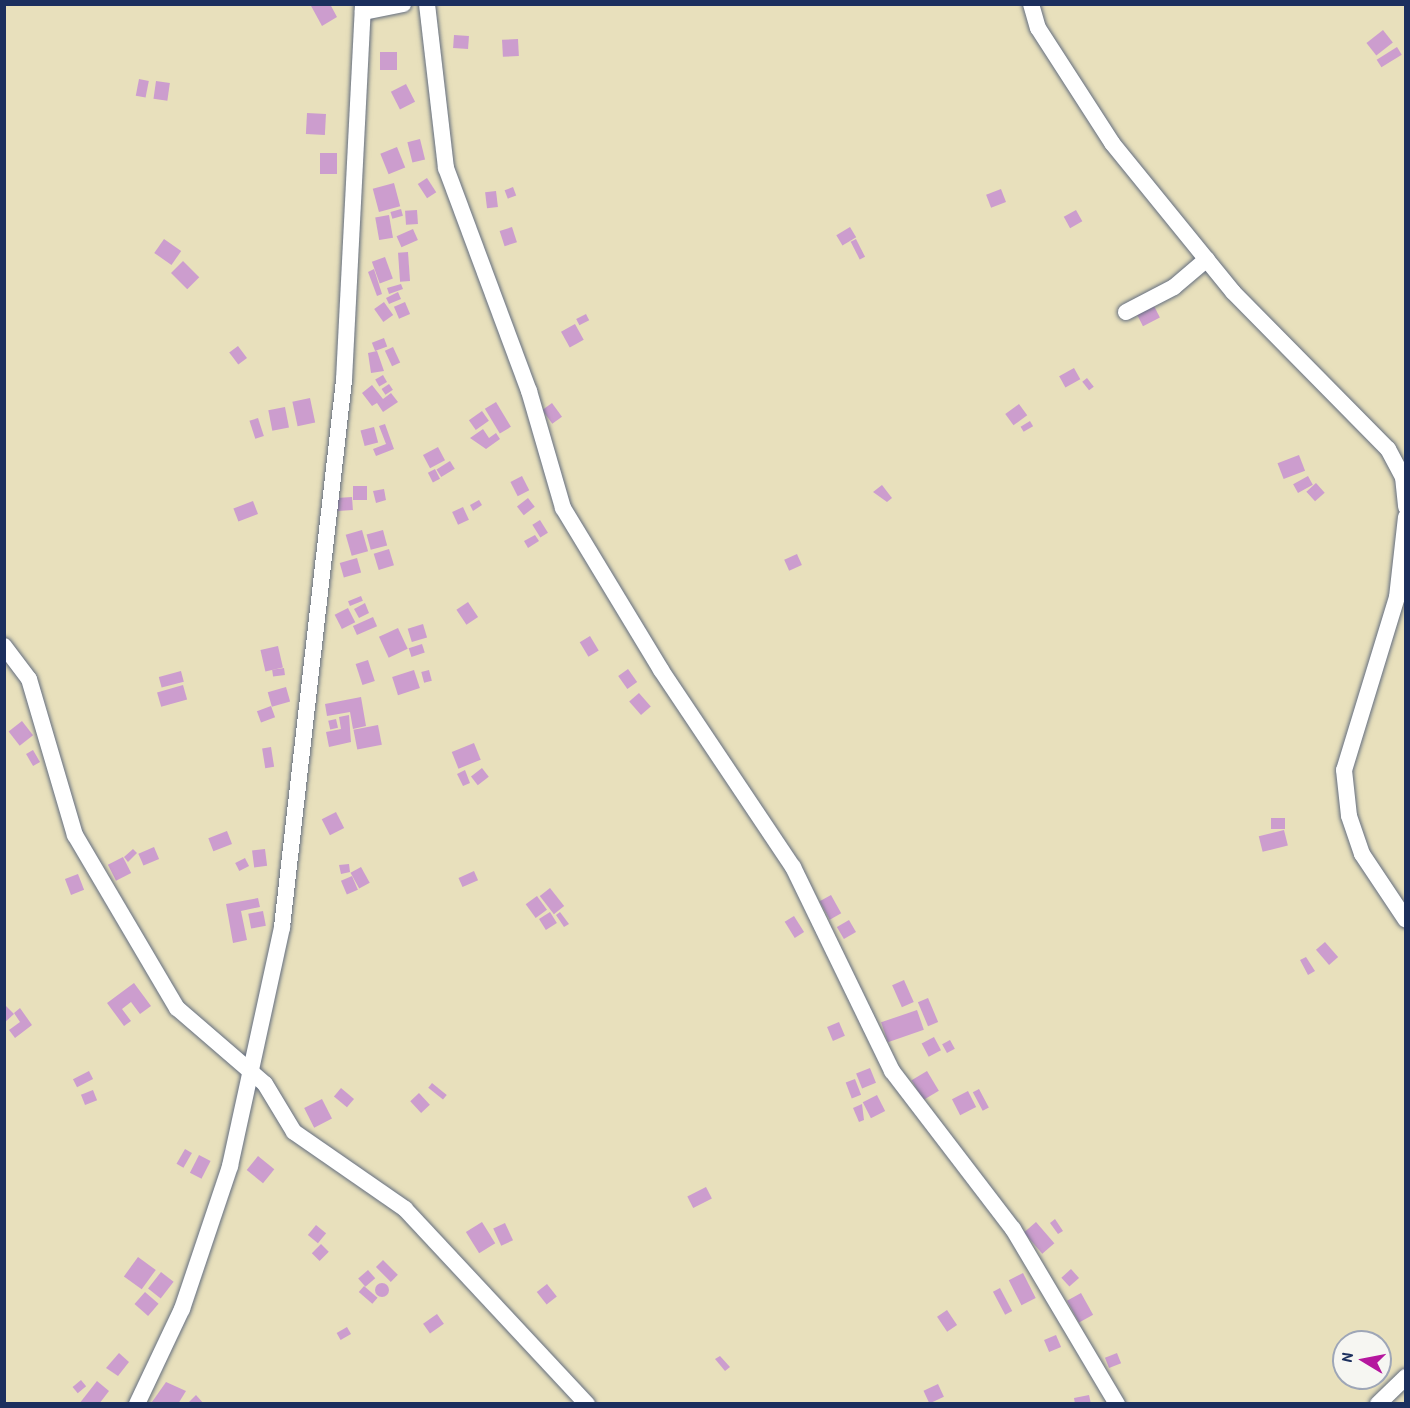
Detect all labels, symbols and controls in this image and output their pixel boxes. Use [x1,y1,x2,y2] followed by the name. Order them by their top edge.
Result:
[1332,1330,1392,1390] north arrow
[1335,1351,1358,1363] text: N

